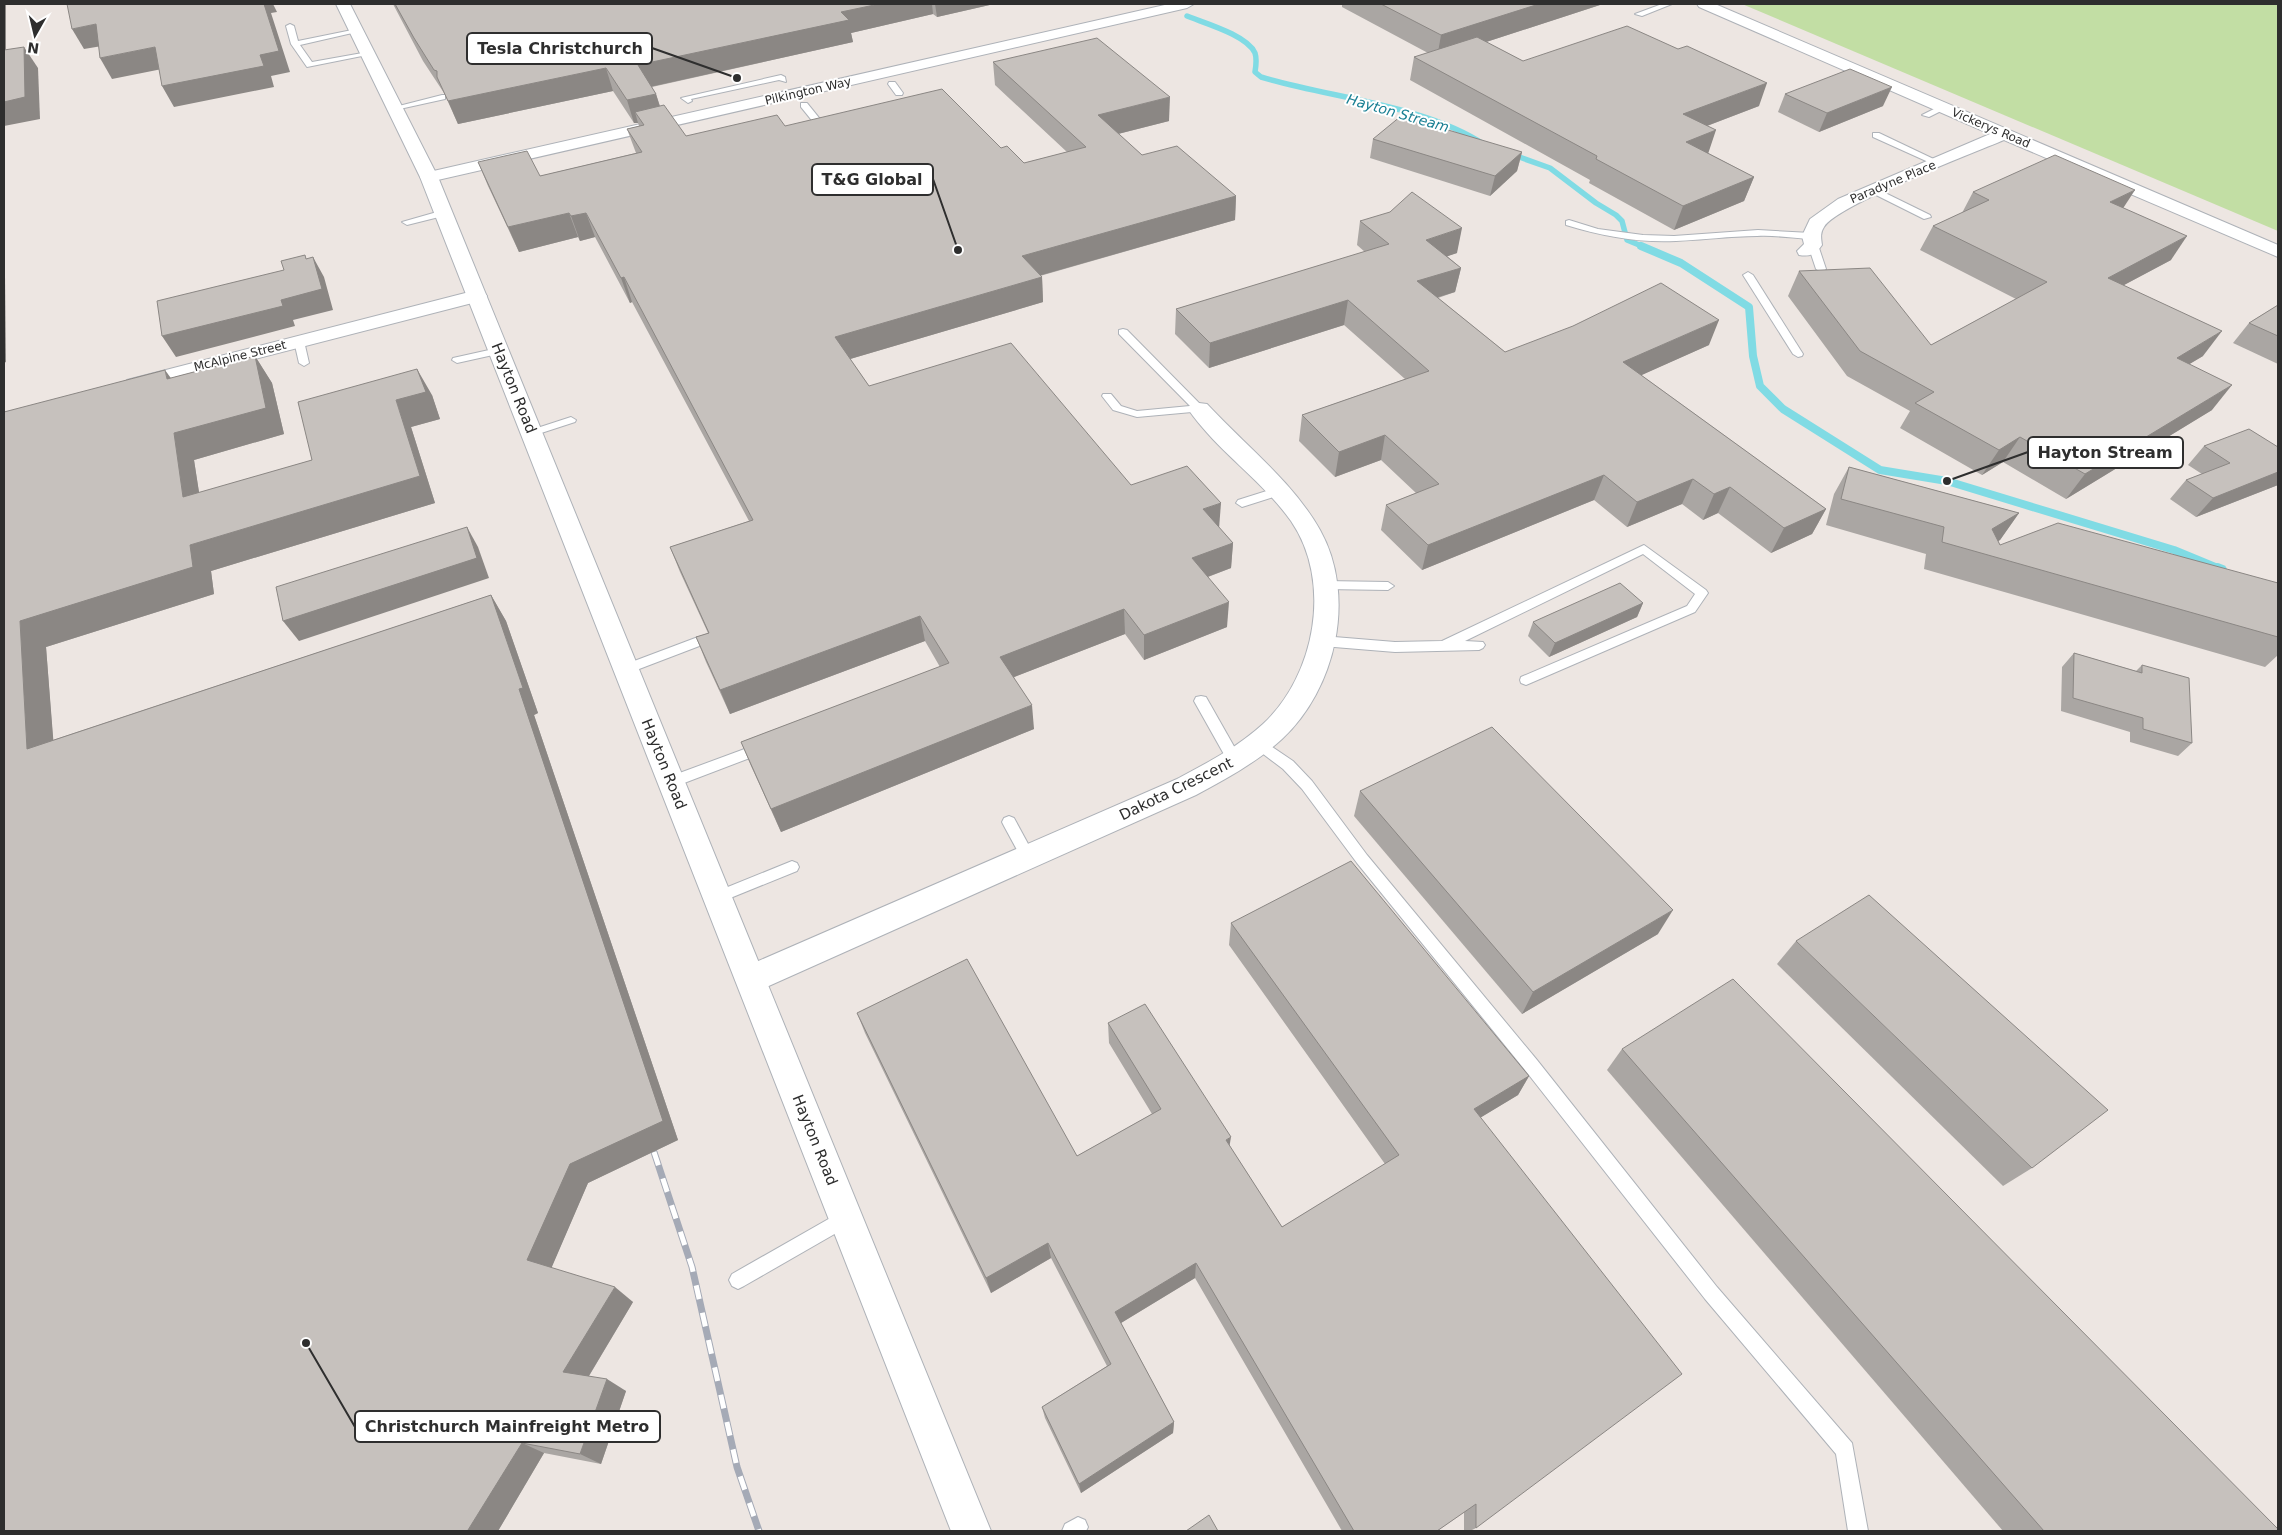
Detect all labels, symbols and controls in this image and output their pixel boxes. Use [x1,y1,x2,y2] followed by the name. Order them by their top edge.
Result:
[10,10,60,60] north arrow
[467,33,652,64] callout: Tesla Christchurch
[26,39,40,57] text: N
[477,39,643,58] text: Tesla Christchurch
[763,74,853,108] street label: Pilkington Way
[1345,91,1451,135] water label: Hayton Stream
[1950,105,2032,151] street label: Vickerys Road
[1848,158,1938,206] street label: Paradyne Place
[812,164,933,195] callout: T&G Global
[822,170,922,189] text: T&G Global
[192,338,288,374] street label: McAlpine Street
[488,340,540,436] street label: Hayton Road
[2028,437,2183,468] callout: Hayton Stream
[2037,443,2173,462] text: Hayton Stream
[638,716,690,812] street label: Hayton Road
[1116,754,1236,824] street label: Dakota Crescent
[789,1092,841,1188] street label: Hayton Road
[355,1411,660,1442] callout: Christchurch Mainfreight Metro
[365,1417,649,1436] text: Christchurch Mainfreight Metro

